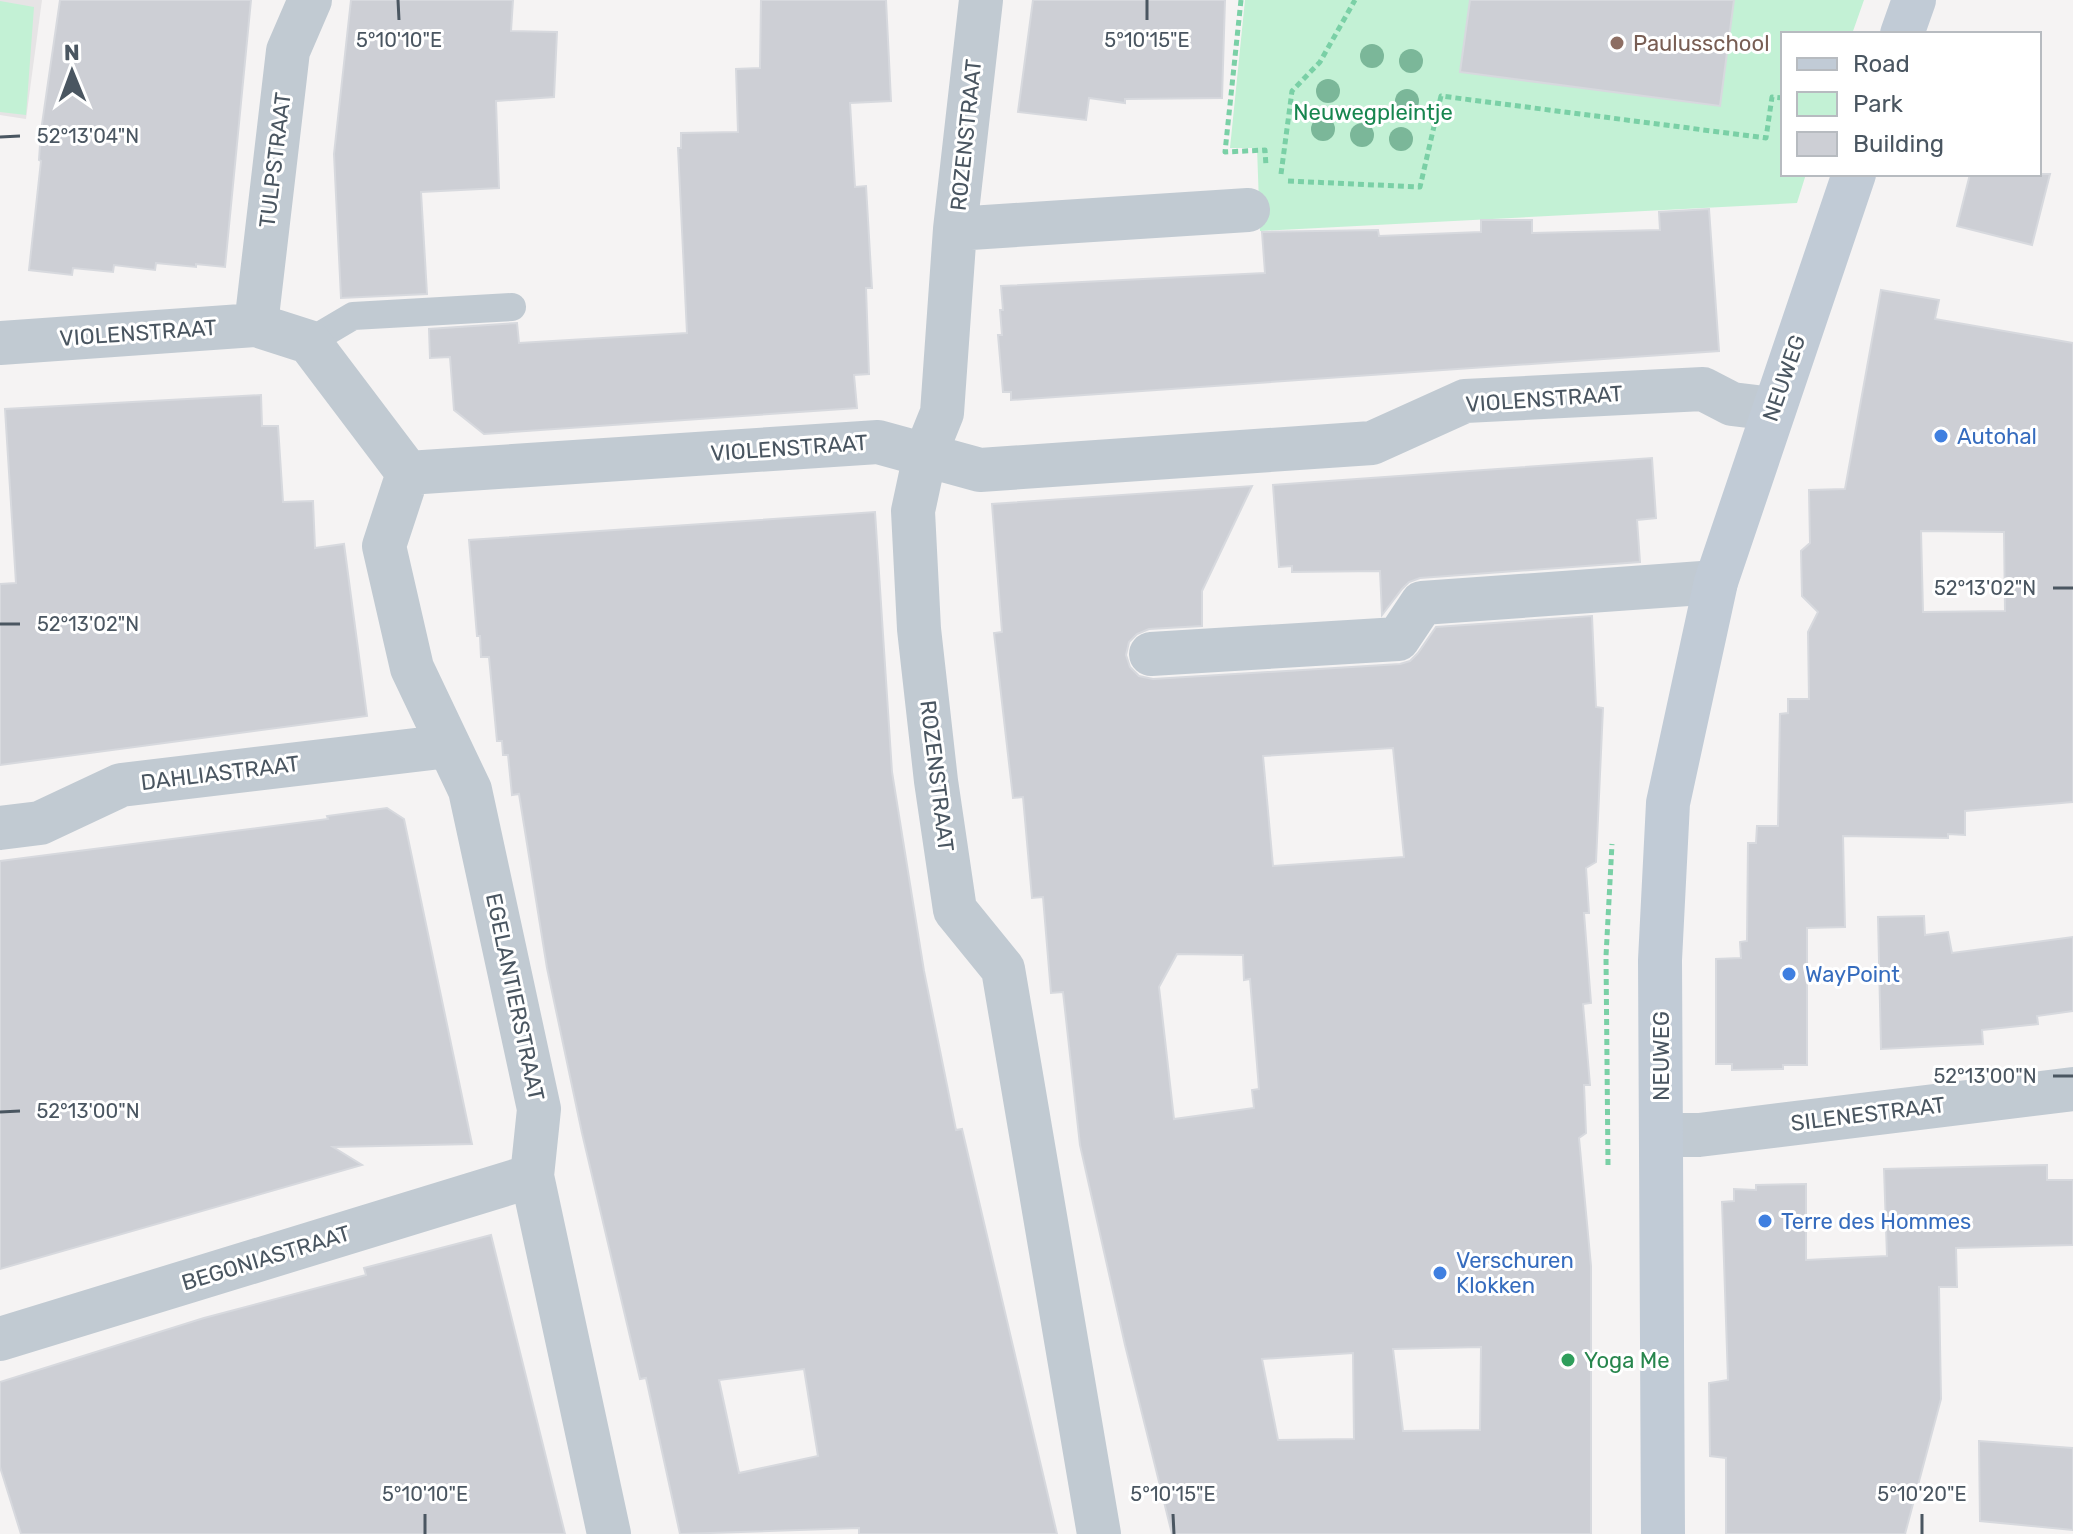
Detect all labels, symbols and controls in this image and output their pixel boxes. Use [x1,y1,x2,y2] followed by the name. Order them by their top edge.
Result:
[356,28,442,52] text: 5°10'10"E
[1104,28,1190,52] text: 5°10'15"E
[1633,30,1769,57] place label: Paulusschool
[32,32,112,112] north arrow
[1781,32,2041,176] legend
[1608,34,1626,52] marker: Paulusschool
[64,39,80,66] text: N
[1853,50,1910,78] text: Road
[945,58,987,212] street label: ROZENSTRAAT
[1853,90,1904,118] text: Park
[253,91,297,229] street label: TULPSTRAAT
[1293,99,1453,126] park label: Neuwegpleintje
[37,124,139,148] text: 52°13'04"N
[1853,130,1944,158] text: Building
[58,314,218,352] street label: VIOLENSTRAAT
[1757,331,1811,425] street label: NEUWEG
[1464,380,1624,418] street label: VIOLENSTRAAT
[1957,423,2037,450] place label: Autohal
[1932,427,1950,445] marker: Autohal
[709,429,869,467] street label: VIOLENSTRAAT
[1934,576,2036,600] text: 52°13'02"N
[37,612,139,636] text: 52°13'02"N
[914,699,960,853] street label: ROZENSTRAAT
[139,750,301,796] street label: DAHLIASTRAAT
[480,891,550,1104] street label: EGELANTIERSTRAAT
[1805,961,1900,988] place label: WayPoint
[1780,965,1798,983] marker: WayPoint
[1648,1011,1675,1101] street label: NEUWEG
[1933,1064,2037,1088] text: 52°13'00"N
[1789,1091,1947,1137] street label: SILENESTRAAT
[36,1099,140,1123] text: 52°13'00"N
[1781,1208,1971,1235] place label: Terre des Hommes
[1756,1212,1774,1230] marker: Terre des Hommes
[178,1219,354,1296] street label: BEGONIASTRAAT
[1456,1247,1574,1299] place label: Verschuren Klokken
[1431,1264,1449,1282] marker: Verschuren Klokken
[1584,1347,1669,1374] place label: Yoga Me
[1559,1351,1577,1369] marker: Yoga Me
[382,1482,468,1506] text: 5°10'10"E
[1130,1482,1216,1506] text: 5°10'15"E
[1877,1482,1967,1506] text: 5°10'20"E

